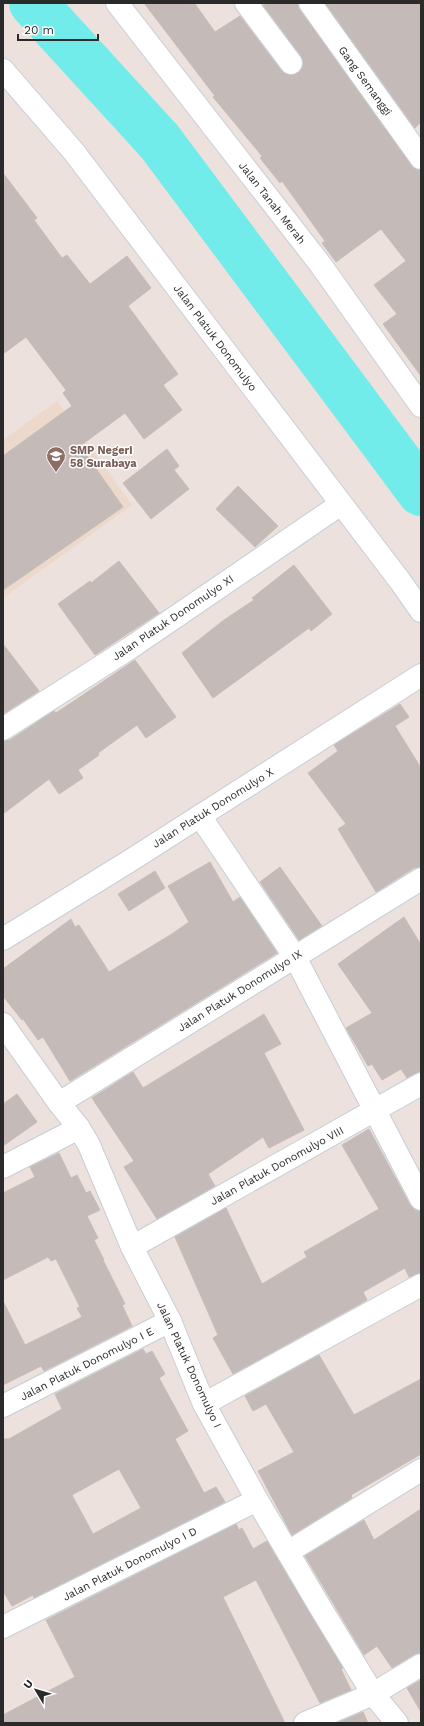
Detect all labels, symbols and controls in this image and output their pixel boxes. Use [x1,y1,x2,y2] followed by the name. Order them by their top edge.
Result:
[18,16,98,42] scale bar
[24,23,54,37] text: 20 m
[336,44,394,118] street label: Gang Semanggi
[236,159,308,247] street label: Jalan Tanah Merah
[171,282,259,394] street label: Jalan Platuk Donomulyo
[70,444,137,470] place label: SMP Negeri 58 Surabaya
[45,445,67,473] school or university icon: SMP Negeri 58 Surabaya
[110,572,236,664] street label: Jalan Platuk Donomulyo XI
[150,765,276,851] street label: Jalan Platuk Donomulyo X
[176,947,305,1035] street label: Jalan Platuk Donomulyo IX
[208,1124,346,1208] street label: Jalan Platuk Donomulyo VIII
[154,1300,224,1430] street label: Jalan Platuk Donomulyo I
[18,1325,156,1403] street label: Jalan Platuk Donomulyo I E
[61,1524,199,1604] street label: Jalan Platuk Donomulyo I D
[16,1670,56,1710] north arrow
[21,1677,36,1691] text: U

